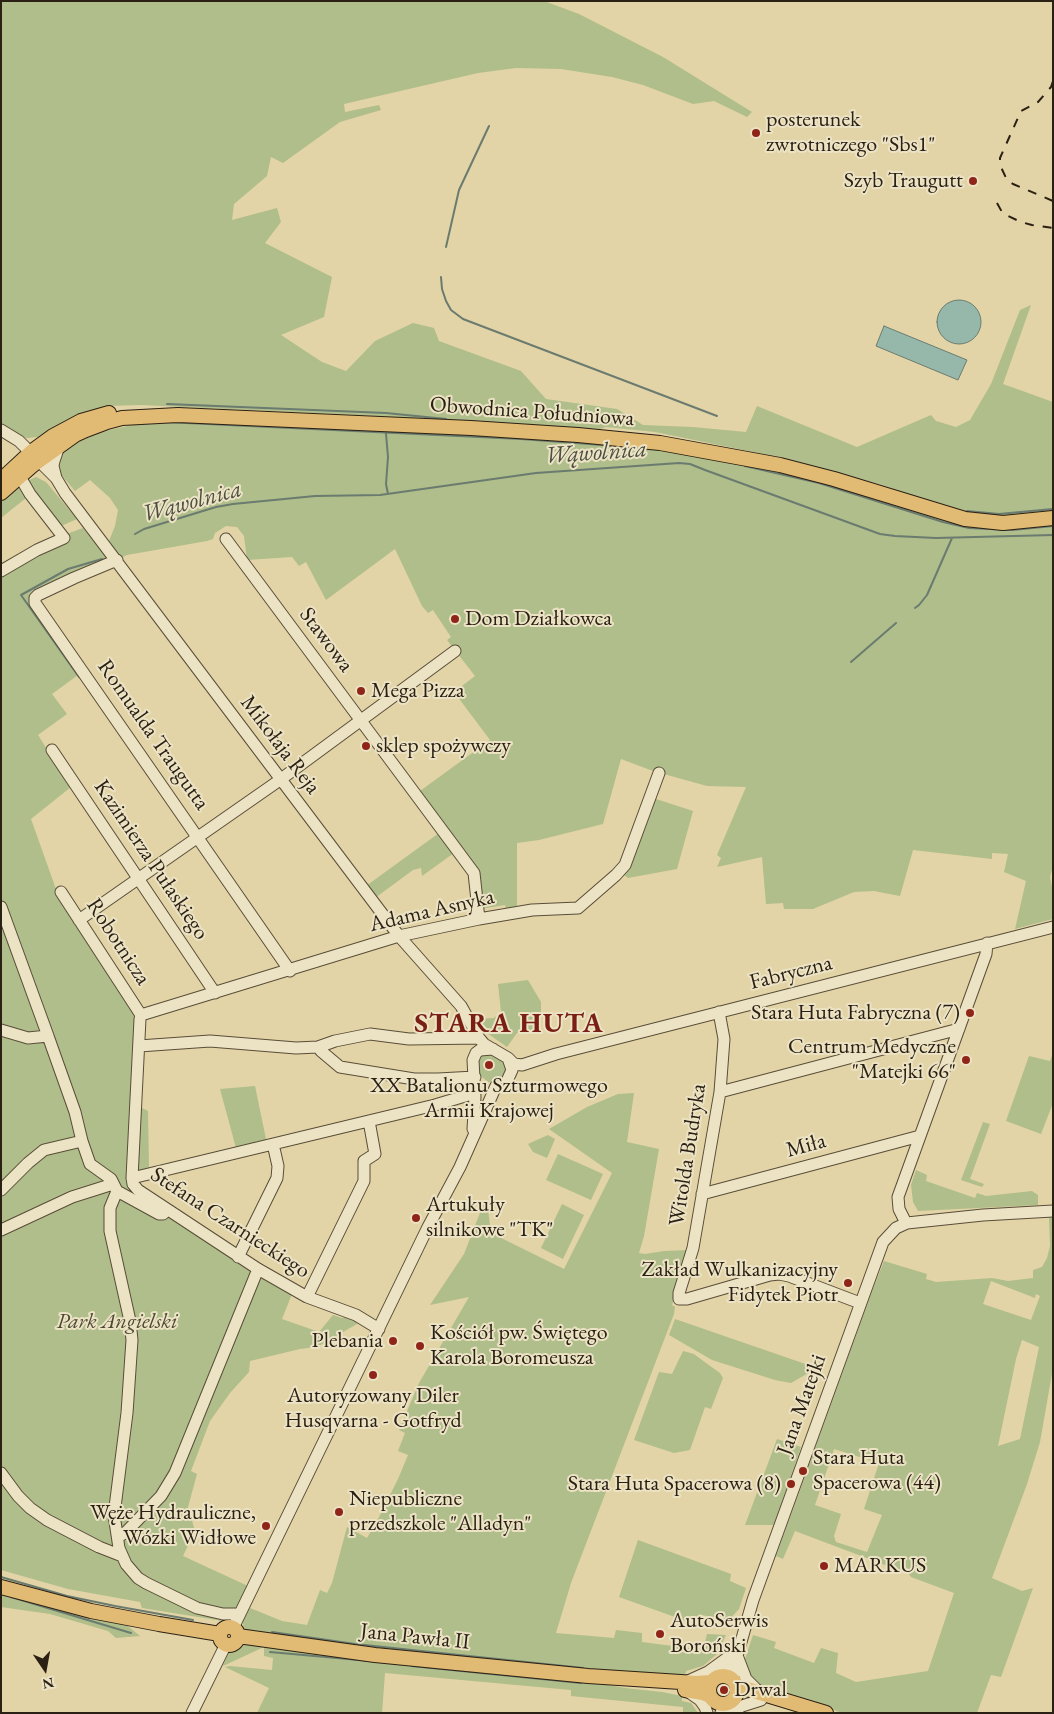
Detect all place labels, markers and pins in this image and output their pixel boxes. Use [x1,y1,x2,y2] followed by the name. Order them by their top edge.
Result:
[766,107,935,158] place label: posterunek zwrotniczego "Sbs1"
[750,127,762,139] marker: posterunek zwrotniczego "Sbs1"
[844,168,963,194] place label: Szyb Traugutt
[967,175,979,187] marker: Szyb Traugutt
[465,606,612,632] place label: Dom Działkowca
[449,613,461,625] marker: Dom Działkowca
[371,678,465,704] place label: Mega Pizza
[355,685,367,697] marker: Mega Pizza
[376,733,511,759] place label: sklep spożywczy
[360,740,372,752] marker: sklep spożywczy
[751,1000,960,1026] place label: Stara Huta Fabryczna (7)
[964,1007,976,1019] marker: Stara Huta Fabryczna (7)
[788,1034,956,1086] place label: Centrum Medyczne "Matejki 66"
[960,1054,972,1066] marker: Centrum Medyczne "Matejki 66"
[483,1059,495,1071] marker: XX Batalionu Szturmowego Armii Krajowej
[370,1073,608,1124] place label: XX Batalionu Szturmowego Armii Krajowej
[426,1192,553,1244] place label: Artukuły silnikowe "TK"
[410,1212,422,1224] marker: Artukuły silnikowe "TK"
[641,1257,838,1308] place label: Zakład Wulkanizacyjny Fidytek Piotr
[842,1277,854,1289] marker: Zakład Wulkanizacyjny Fidytek Piotr
[430,1320,608,1372] place label: Kościół pw. Świętego Karola Boromeusza
[312,1328,383,1354] place label: Plebania
[387,1335,399,1347] marker: Plebania
[414,1340,426,1352] marker: Kościół pw. Świętego Karola Boromeusza
[367,1369,379,1381] marker: Autoryzowany Diler Husqvarna - Gotfryd
[284,1383,462,1434] place label: Autoryzowany Diler Husqvarna - Gotfryd
[813,1445,941,1496] place label: Stara Huta Spacerowa (44)
[797,1465,809,1477] marker: Stara Huta Spacerowa (44)
[568,1471,781,1497] place label: Stara Huta Spacerowa (8)
[785,1478,797,1490] marker: Stara Huta Spacerowa (8)
[349,1486,532,1538] place label: Niepubliczne przedszkole "Alladyn"
[90,1500,256,1552] place label: Węże Hydrauliczne, Wózki Widłowe
[333,1506,345,1518] marker: Niepubliczne przedszkole "Alladyn"
[260,1520,272,1532] marker: Węże Hydrauliczne, Wózki Widłowe
[834,1553,926,1579] place label: MARKUS
[818,1560,830,1572] marker: MARKUS
[670,1608,768,1660] place label: AutoSerwis Boroński
[654,1628,666,1640] marker: AutoSerwis Boroński
[734,1677,787,1703] place label: Drwal
[718,1684,730,1696] marker: Drwal

